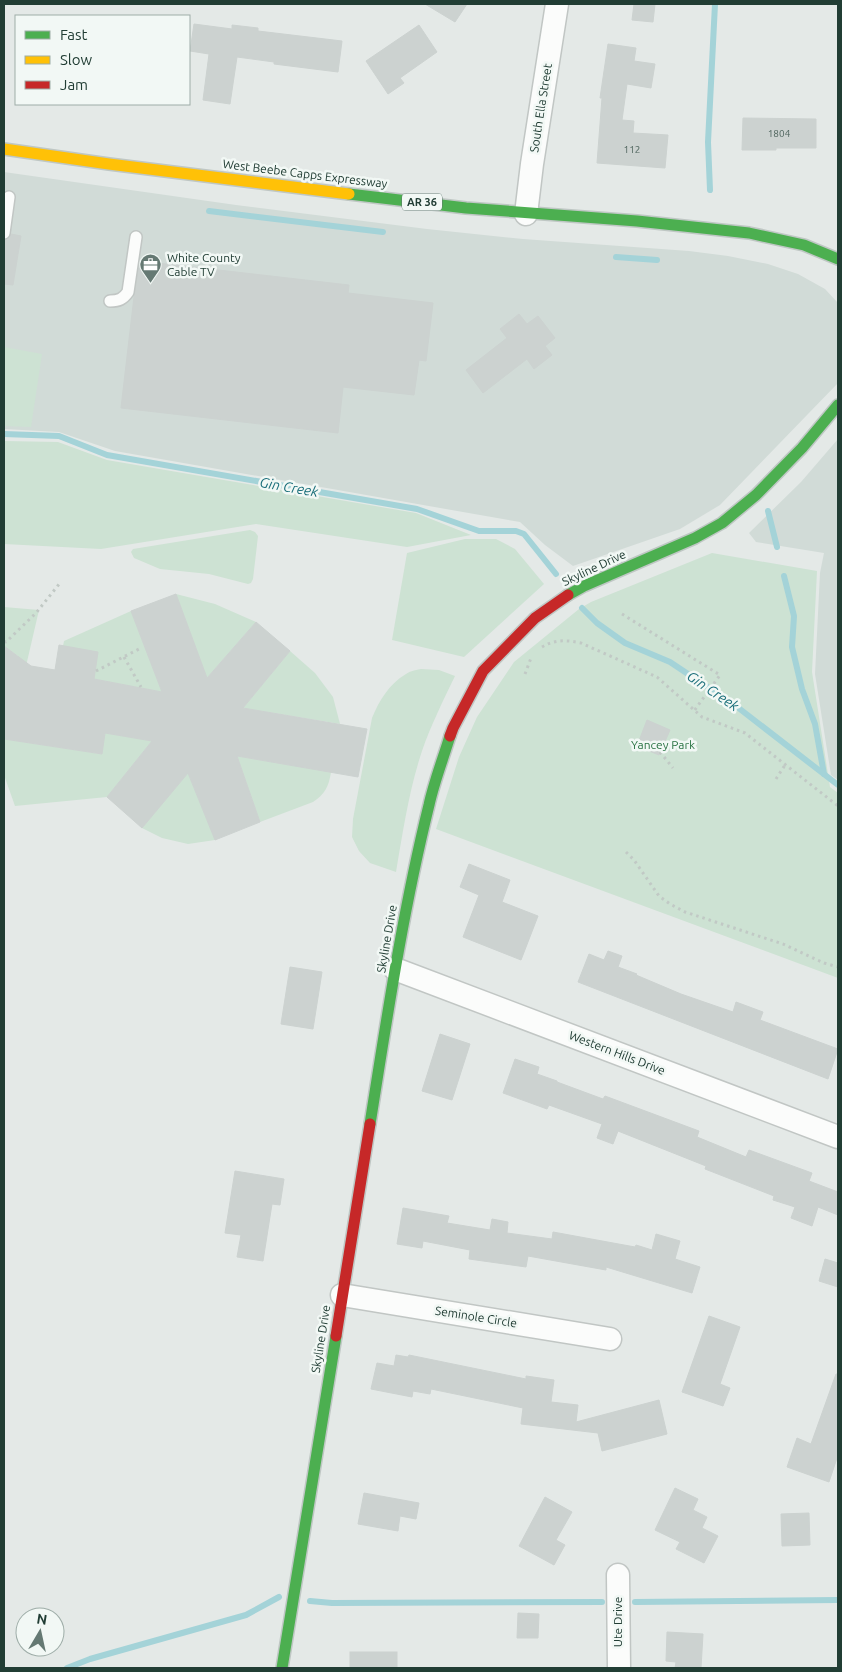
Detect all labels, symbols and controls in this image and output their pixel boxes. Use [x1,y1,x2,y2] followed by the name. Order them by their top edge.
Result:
[15,15,190,105] legend
[60,26,88,43] text: Fast
[60,51,93,68] text: Slow
[527,62,554,153] street label: South Ella Street
[60,76,88,93] text: Jam
[768,128,791,139] house number: 1804
[624,144,640,155] house number: 112
[222,157,388,190] street label: West Beebe Capps Expressway
[402,193,442,210] road number: AR 36
[167,251,241,278] place label: White County Cable TV
[139,253,163,284] office icon: White County Cable TV
[259,474,320,500] water label: Gin Creek
[560,547,628,588] street label: Skyline Drive
[684,668,743,715] water label: Gin Creek
[631,738,695,751] park label: Yancey Park
[374,904,399,974] street label: Skyline Drive
[567,1028,667,1077] street label: Western Hills Drive
[309,1304,332,1374] street label: Skyline Drive
[434,1304,518,1329] street label: Seminole Circle
[611,1597,624,1647] street label: Ute Drive
[15,1607,65,1657] north arrow
[36,1610,48,1628] text: N

